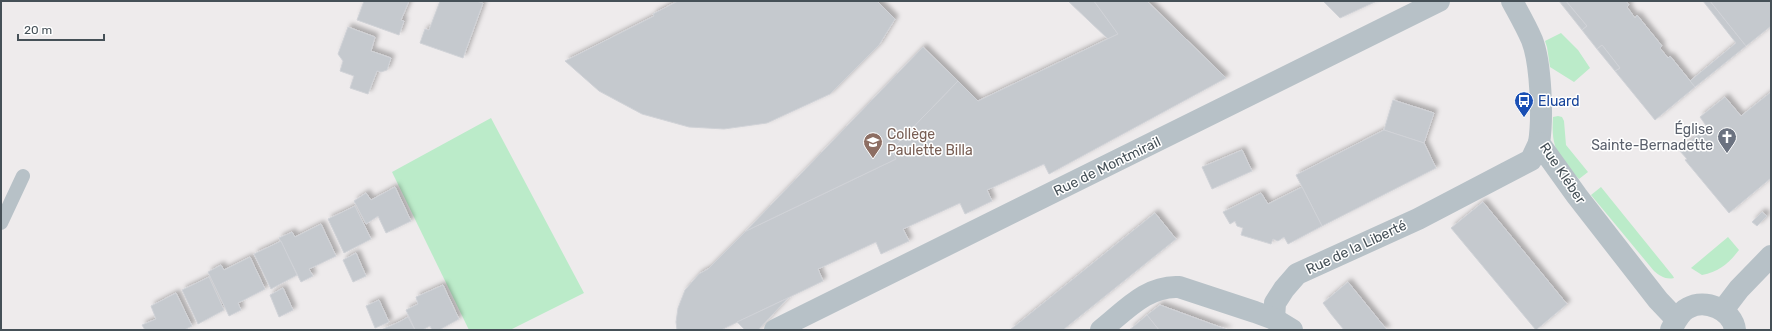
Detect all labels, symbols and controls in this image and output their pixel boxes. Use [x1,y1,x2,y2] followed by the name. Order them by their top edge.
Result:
[18,16,104,42] scale bar
[24,23,52,37] text: 20 m
[1513,90,1535,118] bus stop icon: Eluard
[1538,93,1580,110] place label: Eluard
[1591,120,1713,154] place label: Église Sainte-Bernadette
[887,126,973,159] place label: Collège Paulette Billa
[1716,126,1738,154] church icon: Église Sainte-Bernadette
[862,131,884,159] school or university icon: Collège Paulette Billa
[1051,133,1164,200] street label: Rue de Montmirail
[1536,140,1590,208] street label: Rue Kléber
[1303,217,1409,278] street label: Rue de la Liberté

